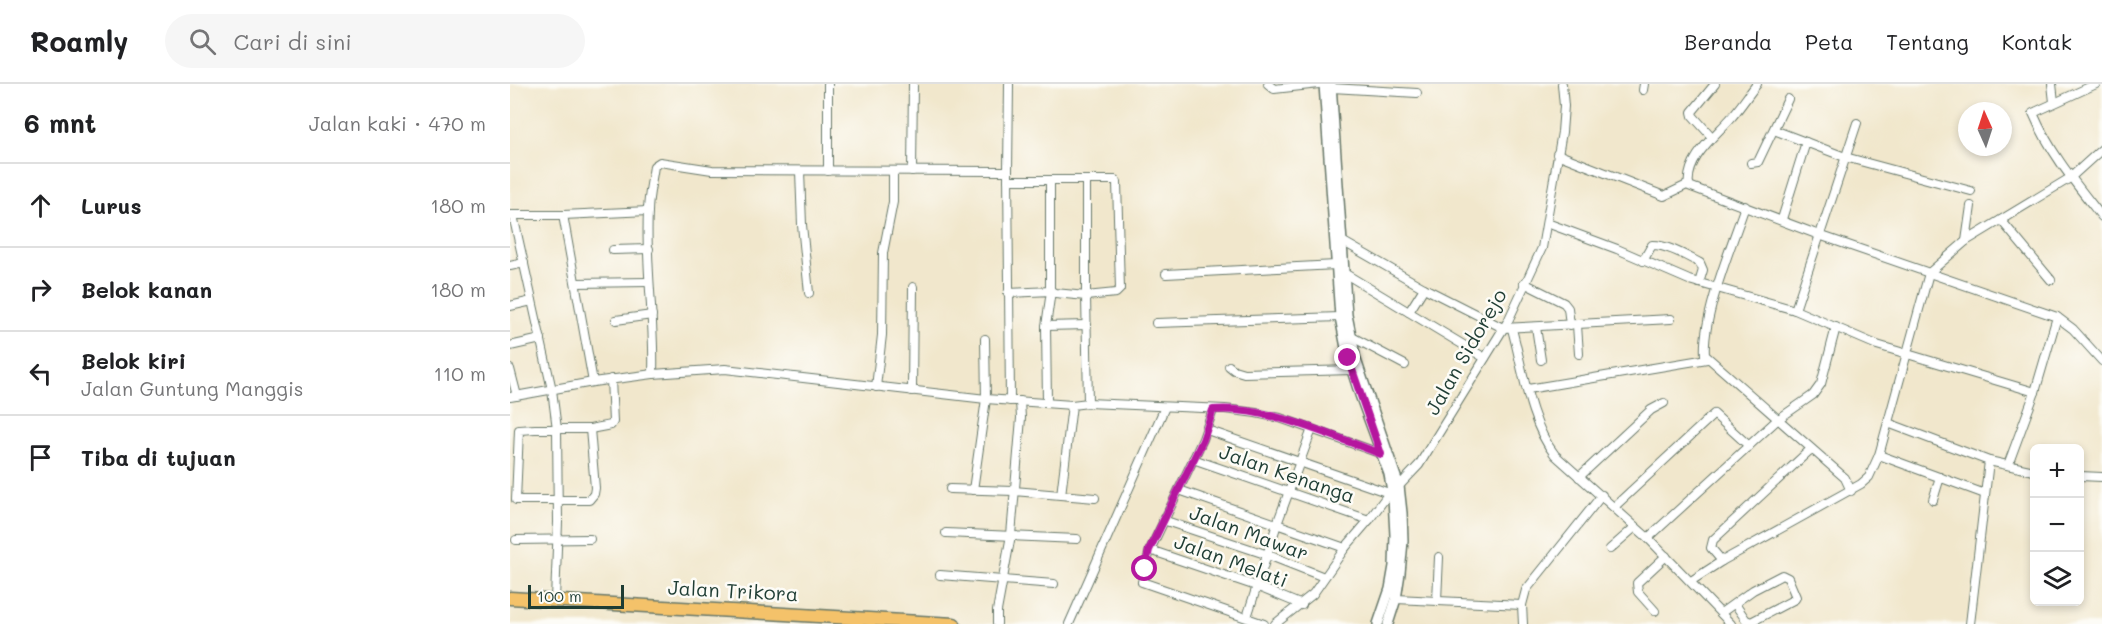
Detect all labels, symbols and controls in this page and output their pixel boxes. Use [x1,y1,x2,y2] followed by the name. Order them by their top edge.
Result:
[165,14,585,68] search box
[30,23,129,59] text: Roamly
[186,25,219,58] icon: search
[234,27,352,56] text: Cari di sini
[1684,28,1772,55] text: Beranda
[1805,28,1853,55] text: Peta
[1886,28,1969,55] text: Tentang
[2002,28,2072,55] text: Kontak
[1958,102,2012,156] north arrow
[24,106,96,140] text: 6 mnt
[309,110,486,136] text: Jalan kaki · 470 m
[24,189,57,222] icon: ahead
[81,191,142,220] text: Lurus
[430,192,486,218] text: 180 m
[24,273,57,306] icon: right
[81,275,212,304] text: Belok kanan
[430,276,486,302] text: 180 m
[1419,284,1512,419] street label: Jalan Sidorejo
[1334,344,1360,370] route end
[81,346,186,375] text: Belok kiri
[24,357,57,390] icon: left
[433,360,486,386] text: 110 m
[81,375,304,401] text: Jalan Guntung Manggis
[1216,438,1359,508] street label: Jalan Kenanga
[24,441,57,474] icon: arrive
[81,443,236,472] text: Tiba di tujuan
[2030,444,2084,606] map controls
[2030,444,2084,498] button: +
[1186,498,1312,566] street label: Jalan Mawar
[2030,498,2084,552] button: −
[1171,527,1292,593] street label: Jalan Melati
[2030,552,2084,606] button: layers
[1131,555,1157,581] route start
[667,574,799,606] street label: Jalan Trikora
[528,582,624,610] scale bar
[537,585,582,606] text: 100 m

